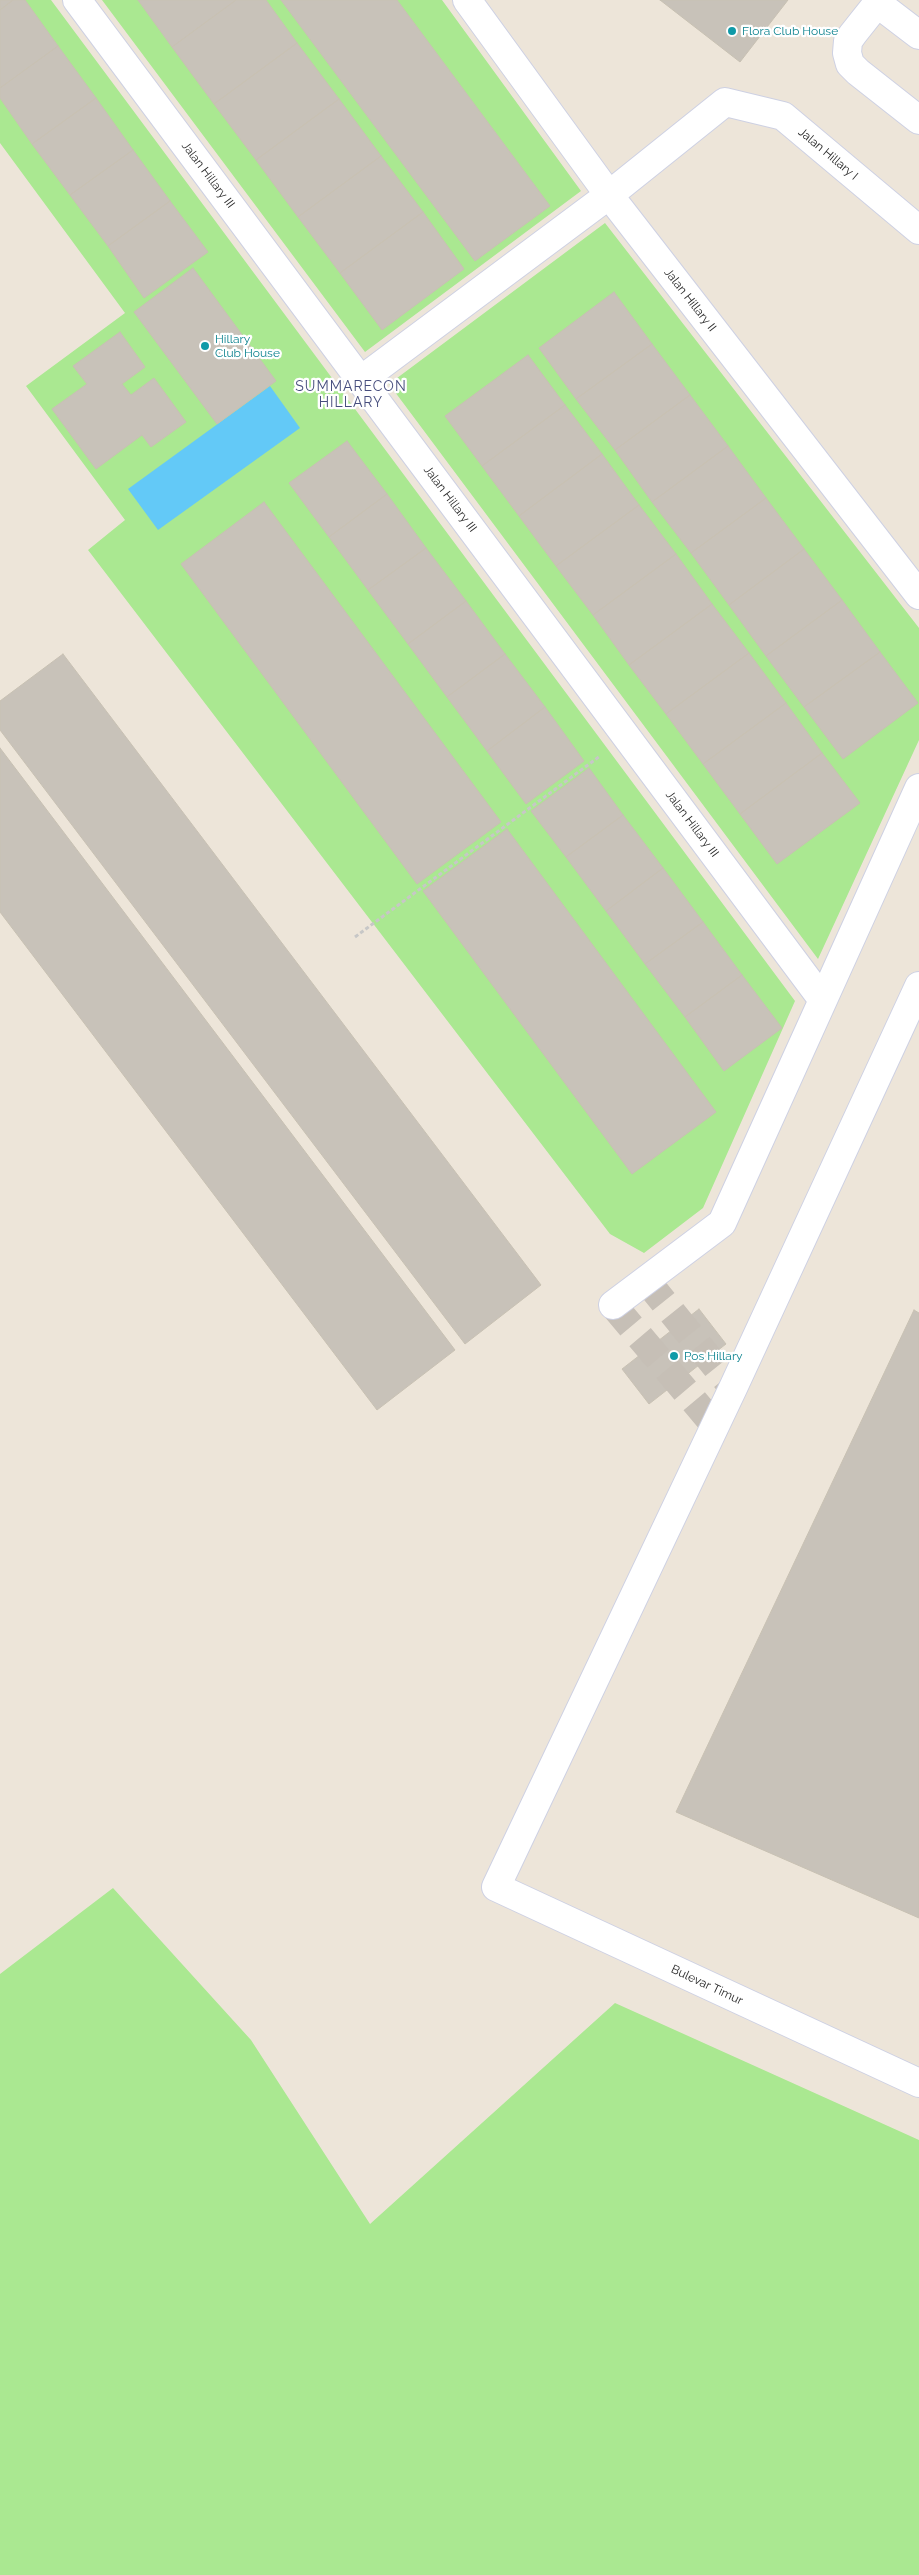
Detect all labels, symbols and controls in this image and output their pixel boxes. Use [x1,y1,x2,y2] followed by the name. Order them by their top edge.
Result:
[742,24,838,38] place label: Flora Club House
[726,25,738,37] marker: Flora Club House
[795,125,861,183] street label: Jalan Hillary I
[178,139,238,211] street label: Jalan Hillary III
[661,265,719,335] street label: Jalan Hillary II
[215,332,280,360] place label: Hillary Club House
[199,340,211,352] marker: Hillary Club House
[294,379,408,412] district label: SUMMARECON HILLARY
[420,463,480,535] street label: Jalan Hillary III
[662,788,722,860] street label: Jalan Hillary III
[684,1349,743,1363] place label: Pos Hillary
[668,1350,680,1362] marker: Pos Hillary
[669,1962,745,2008] street label: Bulevar Timur

